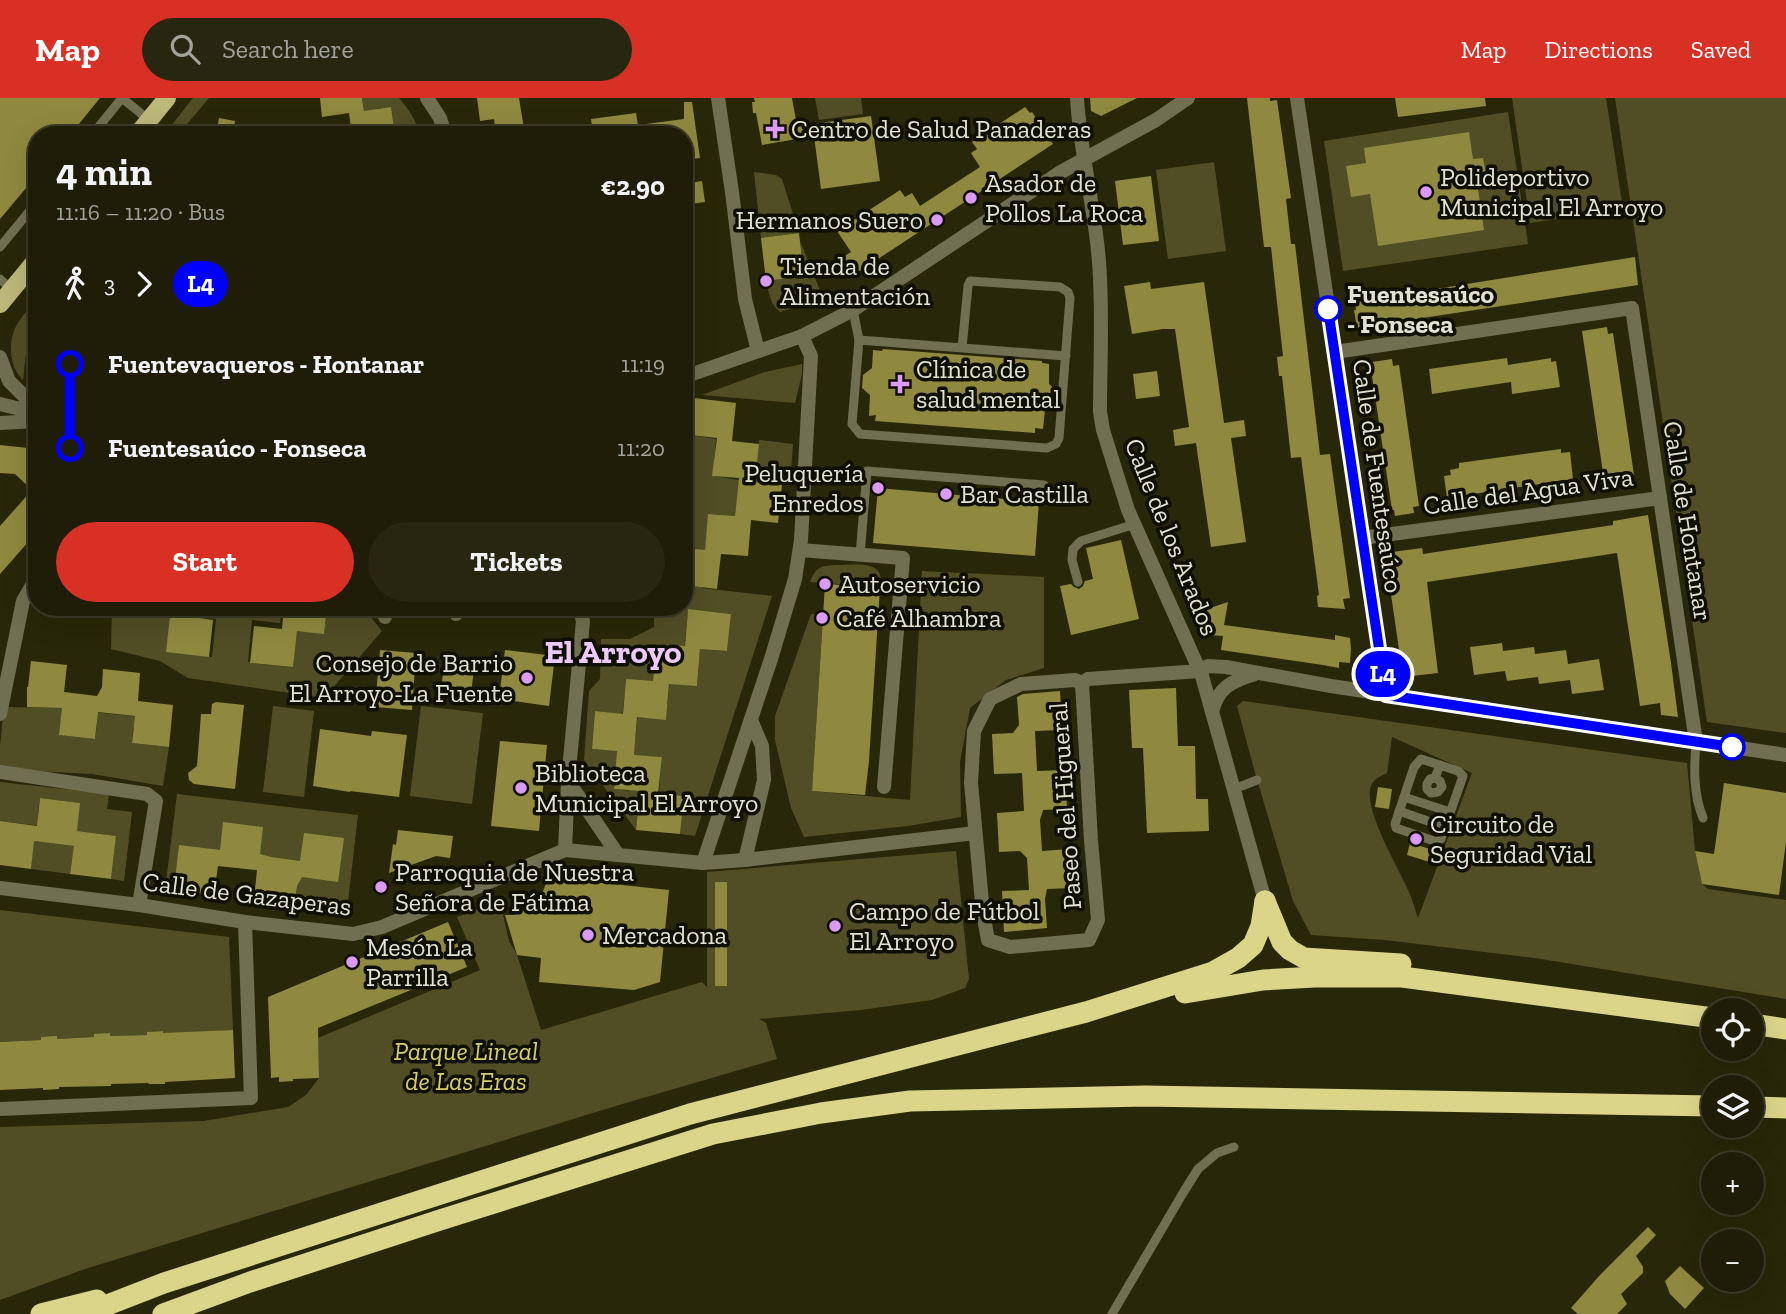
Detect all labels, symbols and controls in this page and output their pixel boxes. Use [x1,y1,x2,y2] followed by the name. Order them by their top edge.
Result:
[142,18,632,81] search box
[35,30,100,69] text: Map
[166,30,204,68] icon: search
[222,33,354,65] text: Search here
[1461,35,1507,64] text: Map
[1545,35,1653,64] text: Directions
[1691,35,1751,64] text: Saved
[791,113,1091,145] place label: Centro de Salud Panaderas
[765,119,785,139] marker: Centro de Salud Panaderas
[56,149,152,195] text: 4 min
[1440,161,1663,223] place label: Polideportivo Municipal El Arroyo
[985,167,1144,229] place label: Asador de Pollos La Roca
[601,170,665,202] text: €2.90
[1418,184,1434,200] marker: Polideportivo Municipal El Arroyo
[963,190,979,206] marker: Asador de Pollos La Roca
[56,198,225,226] text: 11:16 – 11:20 · Bus
[735,204,923,236] place label: Hermanos Suero
[929,212,945,228] marker: Hermanos Suero
[780,250,930,312] place label: Tienda de Alimentación
[56,265,94,303] icon: walk
[125,265,163,303] icon: forward
[187,269,214,298] text: L4
[104,270,115,298] text: 3
[758,273,774,289] marker: Tienda de Alimentación
[1347,278,1494,340] place label: Fuentesaúco - Fonseca
[1315,296,1341,322] marker: Fuentesaúco - Fonseca
[108,348,424,380] text: Fuentevaqueros - Hontanar
[621,350,665,378] text: 11:19
[916,353,1060,415] place label: Clínica de salud mental
[1346,357,1410,595] street label: Calle de Fuentesaúco
[890,374,910,394] marker: Clínica de salud mental
[1656,419,1720,623] street label: Calle de Hontanar
[108,432,366,464] text: Fuentesaúco - Fonseca
[617,434,665,462] text: 11:20
[1118,434,1226,640] street label: Calle de los Arados
[744,457,864,519] place label: Peluquería Enredos
[1421,460,1636,522] street label: Calle del Agua Viva
[960,478,1089,510] place label: Bar Castilla
[870,480,886,496] marker: Peluquería Enredos
[938,486,954,502] marker: Bar Castilla
[56,522,354,602] button: Start
[368,522,665,602] button: Tickets
[839,568,981,600] place label: Autoservicio
[817,576,833,592] marker: Autoservicio
[836,602,1002,634] place label: Café Alhambra
[814,610,830,626] marker: Café Alhambra
[544,632,682,671] district label: El Arroyo
[289,647,513,709] place label: Consejo de Barrio El Arroyo-La Fuente
[1352,651,1414,697] line badge: L4
[1369,659,1397,688] text: L4
[519,670,535,686] marker: Consejo de Barrio El Arroyo-La Fuente
[1042,701,1088,911] street label: Paseo del Higueral
[1719,734,1745,760] unlabelled marker
[535,757,758,819] place label: Biblioteca Municipal El Arroyo
[513,780,529,796] marker: Biblioteca Municipal El Arroyo
[1430,808,1592,870] place label: Circuito de Seguridad Vial
[1408,831,1424,847] marker: Circuito de Seguridad Vial
[395,856,635,918] place label: Parroquia de Nuestra Señora de Fátima
[141,865,353,923] street label: Calle de Gazaperas
[373,879,389,895] marker: Parroquia de Nuestra Señora de Fátima
[849,895,1040,957] place label: Campo de Fútbol El Arroyo
[827,918,843,934] marker: Campo de Fútbol El Arroyo
[602,919,728,951] place label: Mercadona
[580,927,596,943] marker: Mercadona
[366,931,473,993] place label: Mesón La Parrilla
[344,954,360,970] marker: Mesón La Parrilla
[1701,998,1764,1292] map controls
[1701,998,1764,1061] button: locate
[394,1035,538,1097] park label: Parque Lineal de Las Eras
[1701,1075,1764,1138] button: layers
[1701,1152,1764,1215] button: +
[1701,1229,1764,1292] button: −

